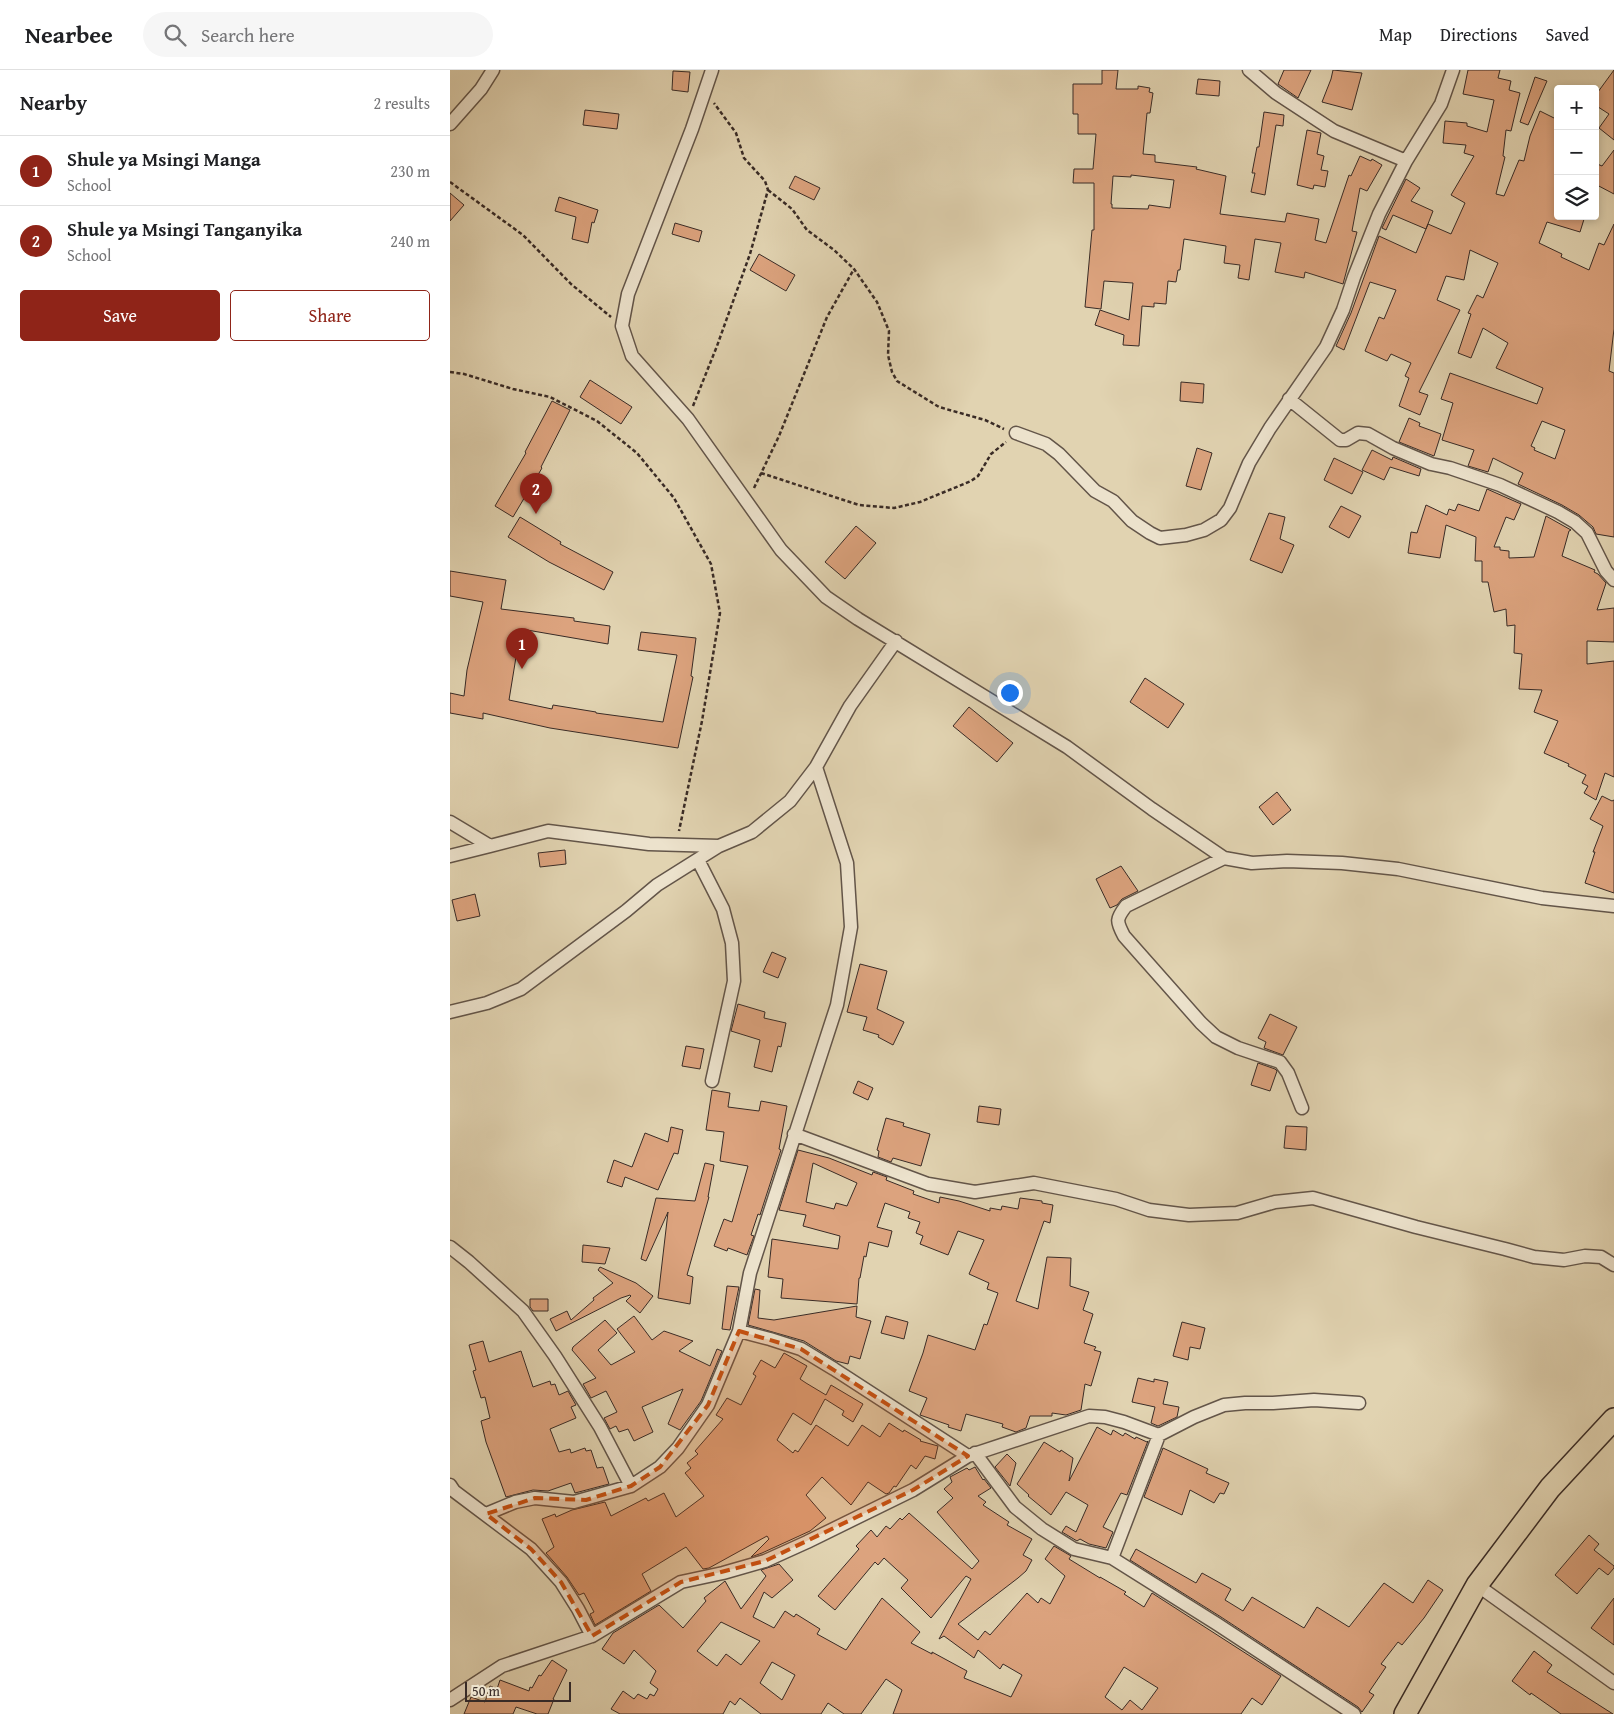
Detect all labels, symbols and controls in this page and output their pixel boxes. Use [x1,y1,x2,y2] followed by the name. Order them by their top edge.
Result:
[143,12,493,57] search box
[25,17,113,52] text: Nearbee
[161,21,189,49] icon: search
[201,21,295,49] text: Search here
[1379,21,1412,48] text: Map
[1440,21,1517,48] text: Directions
[1545,21,1589,48] text: Saved
[1554,85,1599,220] map controls
[1554,85,1599,130] button: +
[20,87,87,118] text: Nearby
[373,91,430,115] text: 2 results
[1554,130,1599,175] button: −
[67,145,261,173] text: Shule ya Msingi Manga
[32,159,40,183] text: 1
[390,159,430,183] text: 230 m
[67,173,111,197] text: School
[1554,175,1599,220] button: layers
[67,215,302,243] text: Shule ya Msingi Tanganyika
[32,229,40,253] text: 2
[390,229,430,253] text: 240 m
[67,243,111,267] text: School
[20,290,220,341] button: Save
[230,290,430,341] button: Share
[520,473,552,514] pin: 2
[506,628,538,669] pin: 1
[997,680,1023,706] your location
[465,1679,571,1702] scale bar
[472,1681,500,1701] text: 50 m

